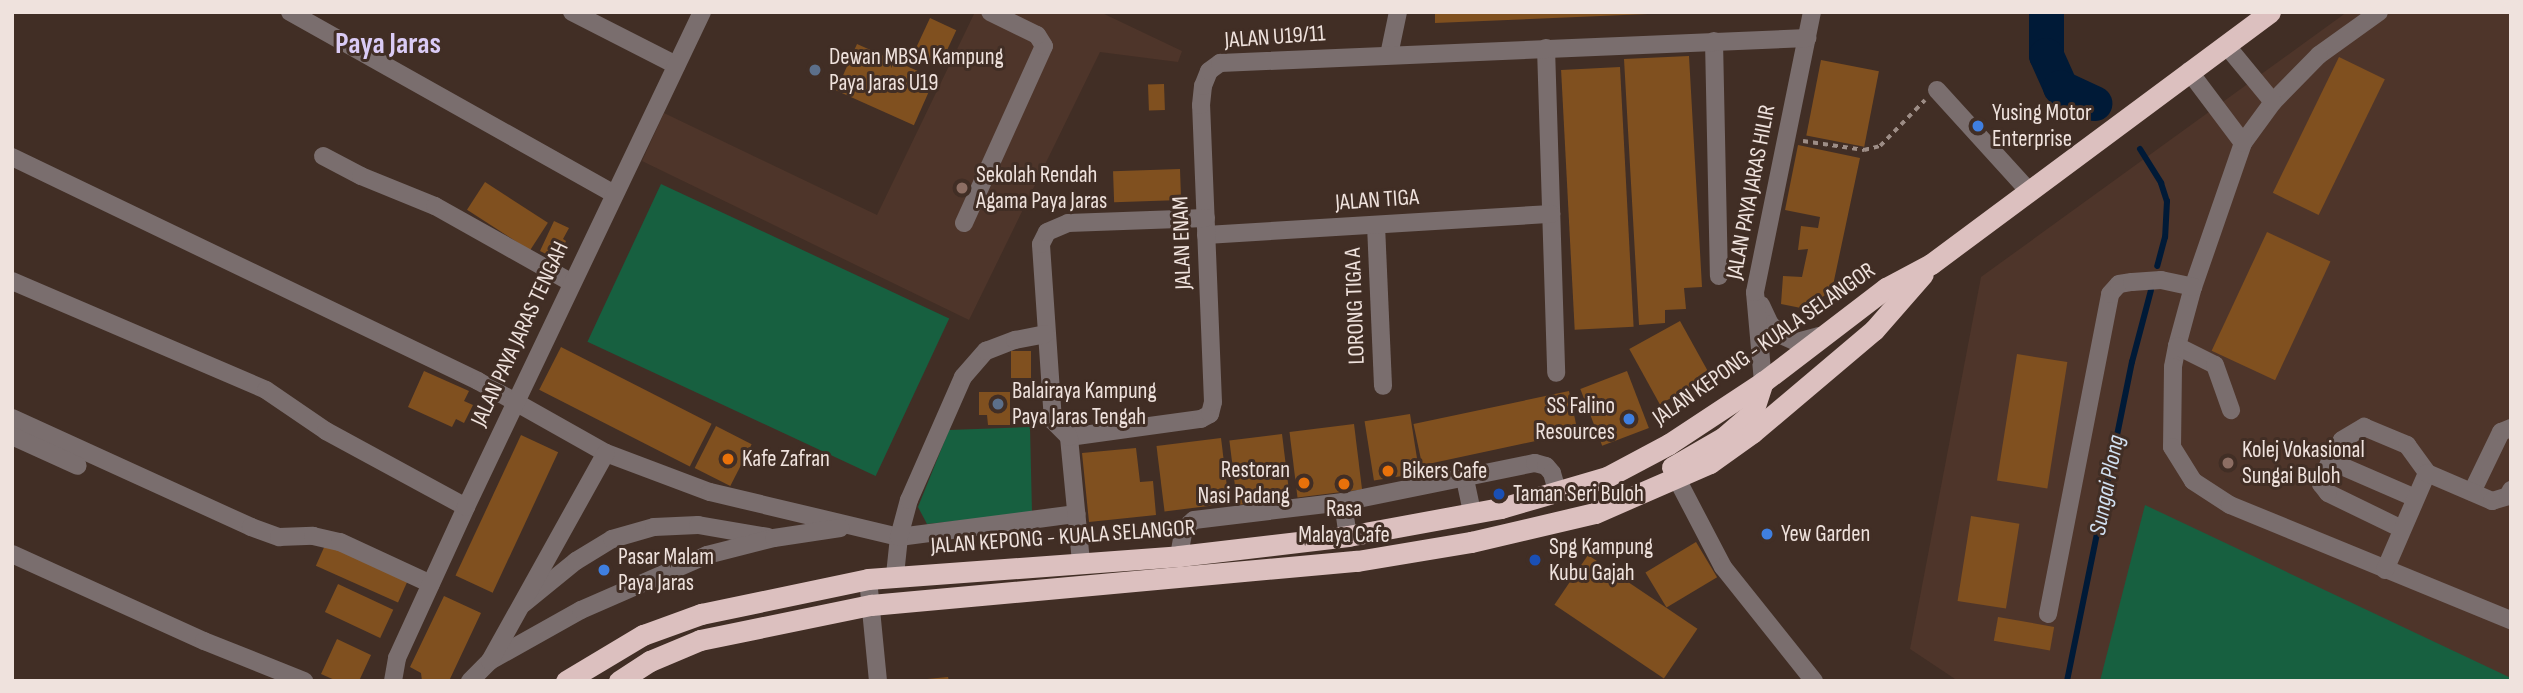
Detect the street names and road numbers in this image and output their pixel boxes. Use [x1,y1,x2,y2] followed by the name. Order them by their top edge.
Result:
[1224,20,1326,54] street label: JALAN U19/11
[1721,102,1781,282] street label: JALAN PAYA JARAS HILIR
[1334,183,1420,217] street label: JALAN TIGA
[1167,196,1197,290] street label: JALAN ENAM
[465,237,575,431] street label: JALAN PAYA JARAS TENGAH
[1339,247,1371,365] street label: LORONG TIGA A
[1647,257,1881,431] street label: JALAN KEPONG - KUALA SELANGOR
[930,514,1196,560] street label: JALAN KEPONG - KUALA SELANGOR

